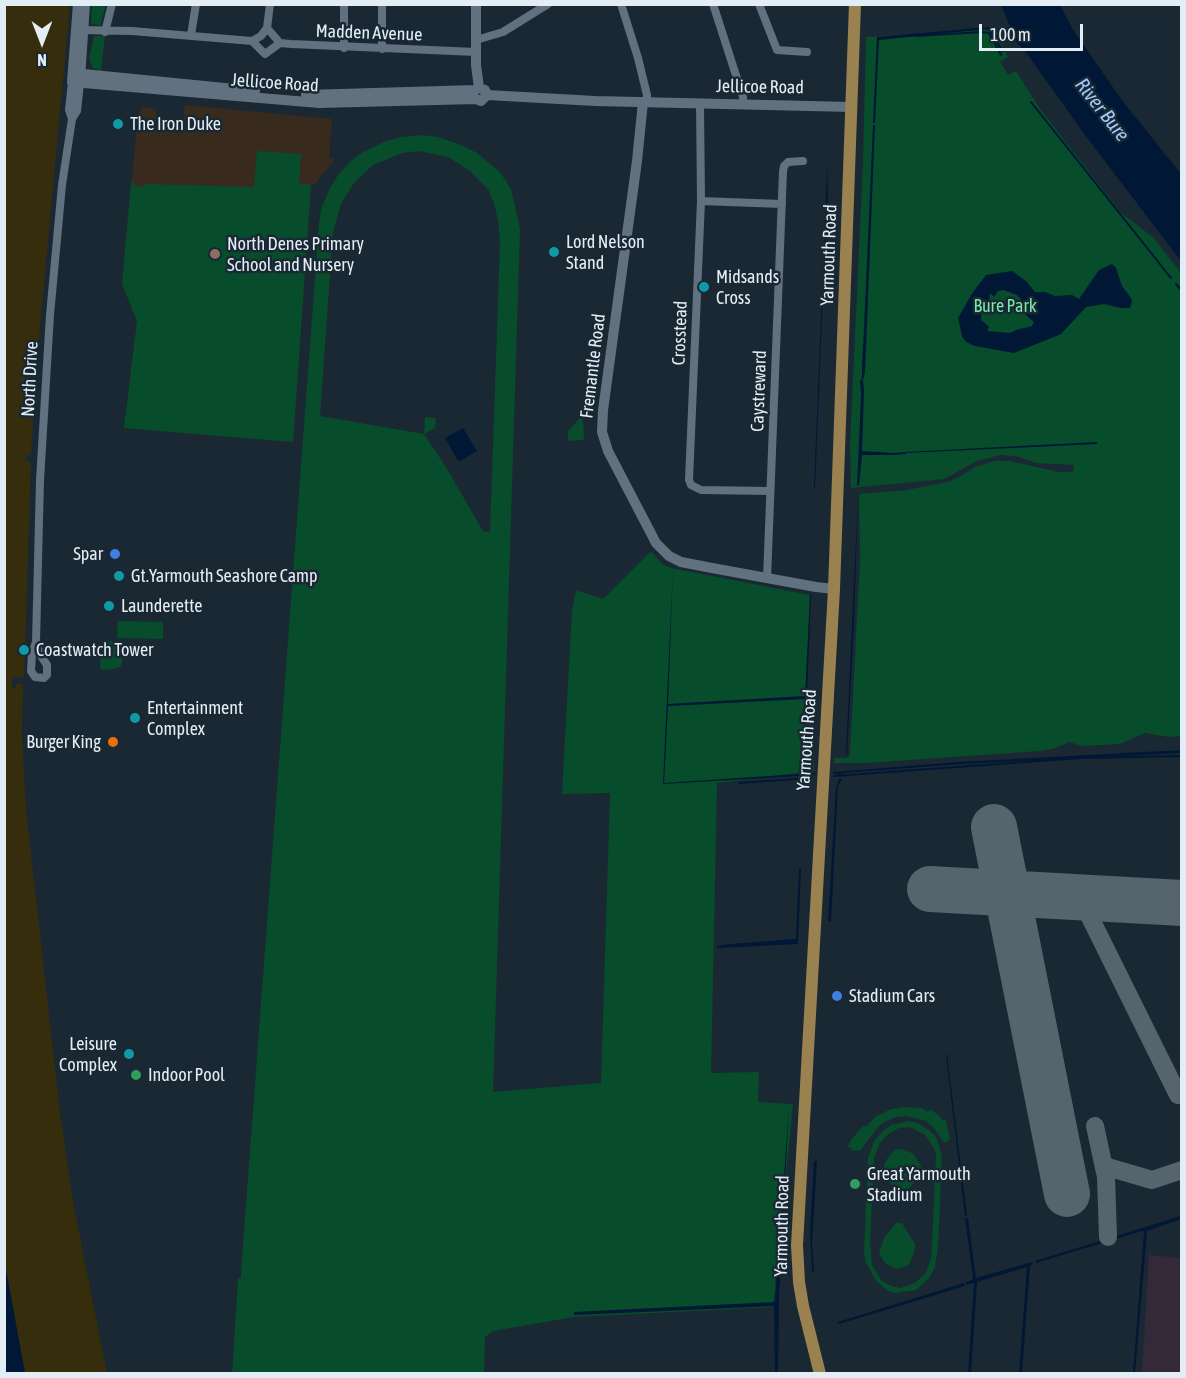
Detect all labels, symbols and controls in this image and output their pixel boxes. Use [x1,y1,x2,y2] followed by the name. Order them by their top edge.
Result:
[12,12,72,72] north arrow
[982,12,1086,50] scale bar
[315,20,423,46] street label: Madden Avenue
[990,24,1031,45] text: 100 m
[37,51,47,69] text: N
[230,69,320,97] street label: Jellicoe Road
[1070,74,1134,146] water label: River Bure
[716,75,804,99] street label: Jellicoe Road
[130,113,221,135] place label: The Iron Duke
[111,117,125,131] marker: The Iron Duke
[816,204,842,306] street label: Yarmouth Road
[566,231,645,274] place label: Lord Nelson Stand
[227,233,364,276] place label: North Denes Primary School and Nursery
[547,245,561,259] marker: Lord Nelson Stand
[208,247,222,261] marker: North Denes Primary School and Nursery
[716,266,779,308] place label: Midsands Cross
[697,280,711,294] marker: Midsands Cross
[973,295,1037,317] park label: Bure Park
[668,300,692,366] street label: Crosstead
[576,312,610,420] street label: Fremantle Road
[17,341,43,417] street label: North Drive
[747,350,771,432] street label: Caystreward
[73,543,103,565] place label: Spar
[108,547,122,561] marker: Spar
[131,565,318,587] place label: Gt.Yarmouth Seashore Camp
[112,569,126,583] marker: Gt.Yarmouth Seashore Camp
[121,595,202,617] place label: Launderette
[102,599,116,613] marker: Launderette
[36,639,153,661] place label: Coastwatch Tower
[17,643,31,657] marker: Coastwatch Tower
[793,689,821,791] street label: Yarmouth Road
[147,697,243,740] place label: Entertainment Complex
[128,711,142,725] marker: Entertainment Complex
[26,731,101,753] place label: Burger King
[106,735,120,749] marker: Burger King
[849,985,935,1007] place label: Stadium Cars
[830,989,844,1003] marker: Stadium Cars
[59,1033,117,1076] place label: Leisure Complex
[122,1047,136,1061] marker: Leisure Complex
[148,1064,225,1086] place label: Indoor Pool
[129,1068,143,1082] marker: Indoor Pool
[867,1163,971,1206] place label: Great Yarmouth Stadium
[770,1175,794,1277] street label: Yarmouth Road
[848,1177,862,1191] marker: Great Yarmouth Stadium

